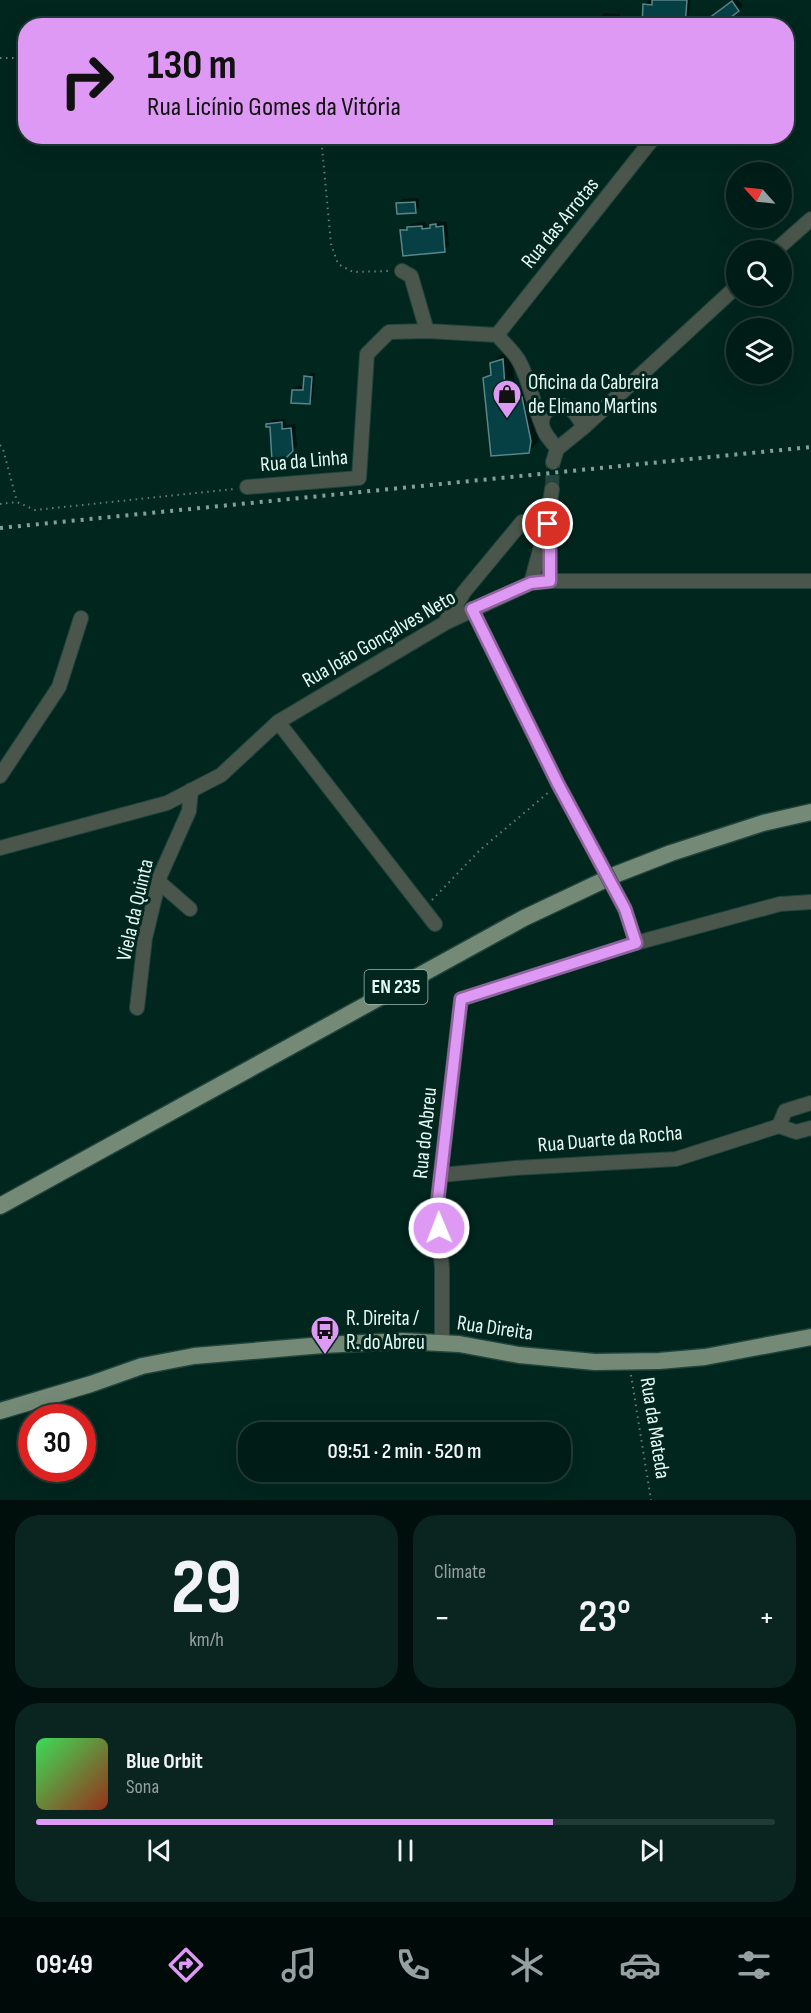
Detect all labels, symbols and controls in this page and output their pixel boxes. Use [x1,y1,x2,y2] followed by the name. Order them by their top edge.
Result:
[147,40,237,91] text: 130 m
[48,42,126,120] icon: right
[147,91,401,123] text: Rua Licínio Gomes da Vitória
[726,162,792,228] north arrow
[726,162,792,384] map controls
[516,173,604,273] street label: Rua das Arrotas
[726,240,792,306] button: search
[726,318,792,384] button: layers
[528,370,659,419] place label: Oficina da Cabreira de Elmano Martins
[491,378,523,420] shop icon: Oficina da Cabreira de Elmano Martins
[259,445,349,477] street label: Rua da Linha
[522,498,573,549] pin
[531,507,564,540] icon: arrive
[298,585,460,693] street label: Rua João Gonçalves Neto
[111,857,159,963] street label: Viela da Quinta
[364,970,428,1004] road number: EN 235
[408,1086,442,1180] street label: Rua do Abreu
[537,1120,683,1158] street label: Rua Duarte da Rocha
[407,1196,471,1260] position arrow
[346,1306,425,1355] place label: R. Direita / R. do Abreu
[455,1310,535,1346] street label: Rua Direita
[309,1314,341,1356] bus stop icon: R. Direita / R. do Abreu
[635,1376,675,1480] street label: Rua da Mateda
[18,1404,96,1482] speed limit sign: 30
[328,1438,481,1465] text: 09:51 · 2 min · 520 m
[171,1542,242,1635] text: 29
[434,1560,486,1584] text: Climate
[578,1590,631,1645] text: 23°
[434,1598,450,1638] text: −
[759,1598,775,1638] text: +
[189,1628,224,1652] text: km/h
[126,1748,203,1775] text: Blue Orbit
[126,1775,159,1799] text: Sona
[143,1834,176,1867] icon: previous
[389,1834,422,1867] icon: pause
[635,1834,668,1867] icon: next
[165,1944,207,1986] icon: directions
[278,1944,320,1986] icon: music
[392,1944,434,1986] icon: phone
[506,1944,548,1986] icon: climate
[619,1944,661,1986] icon: car
[733,1944,775,1986] icon: filters
[36,1949,93,1981] text: 09:49

